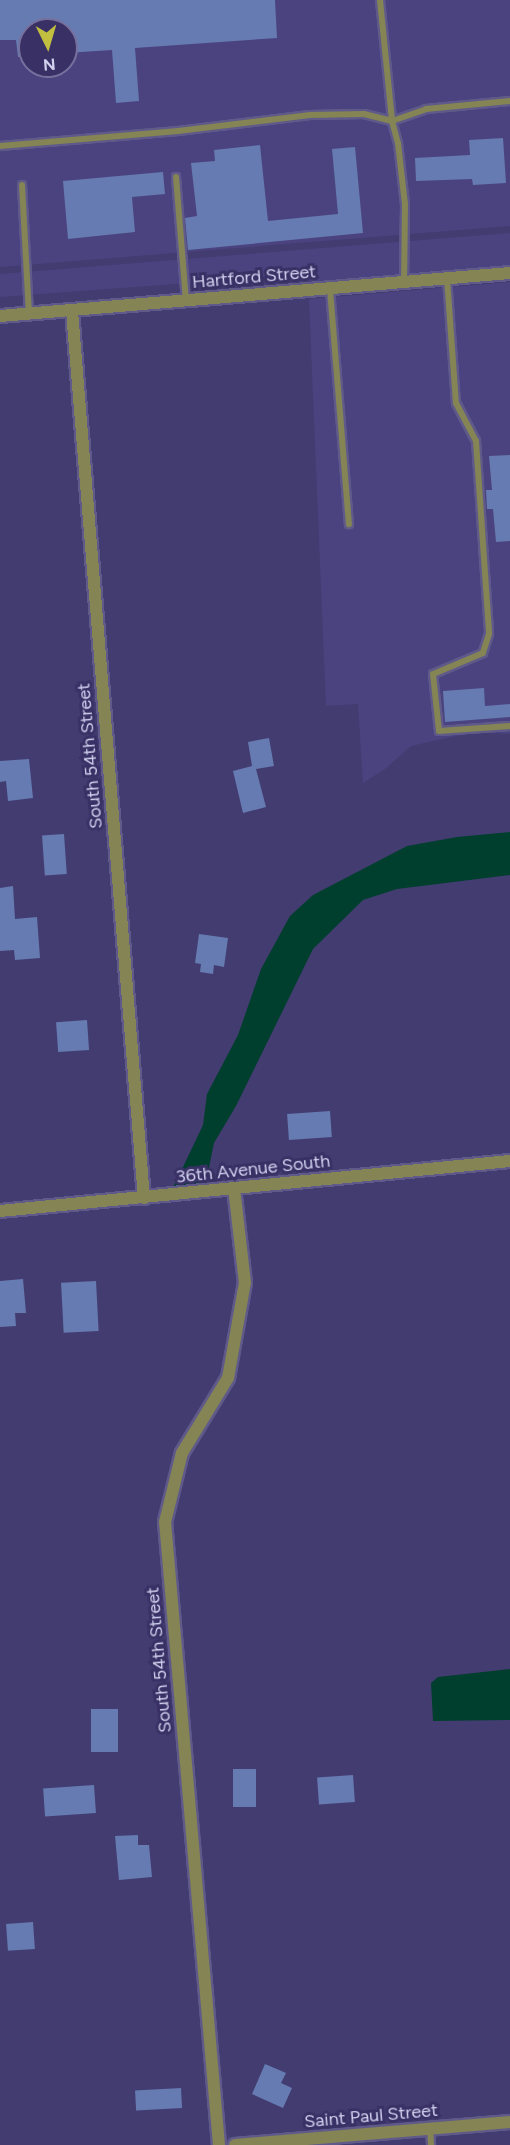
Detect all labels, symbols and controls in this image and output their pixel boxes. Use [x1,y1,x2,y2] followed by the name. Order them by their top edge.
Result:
[18,18,78,78] north arrow
[42,54,56,74] text: N
[191,261,317,293] street label: Hartford Street
[73,682,107,830] street label: South 54th Street
[175,1150,331,1188] street label: 36th Avenue South
[142,1586,176,1734] street label: South 54th Street
[303,2099,439,2133] street label: Saint Paul Street

